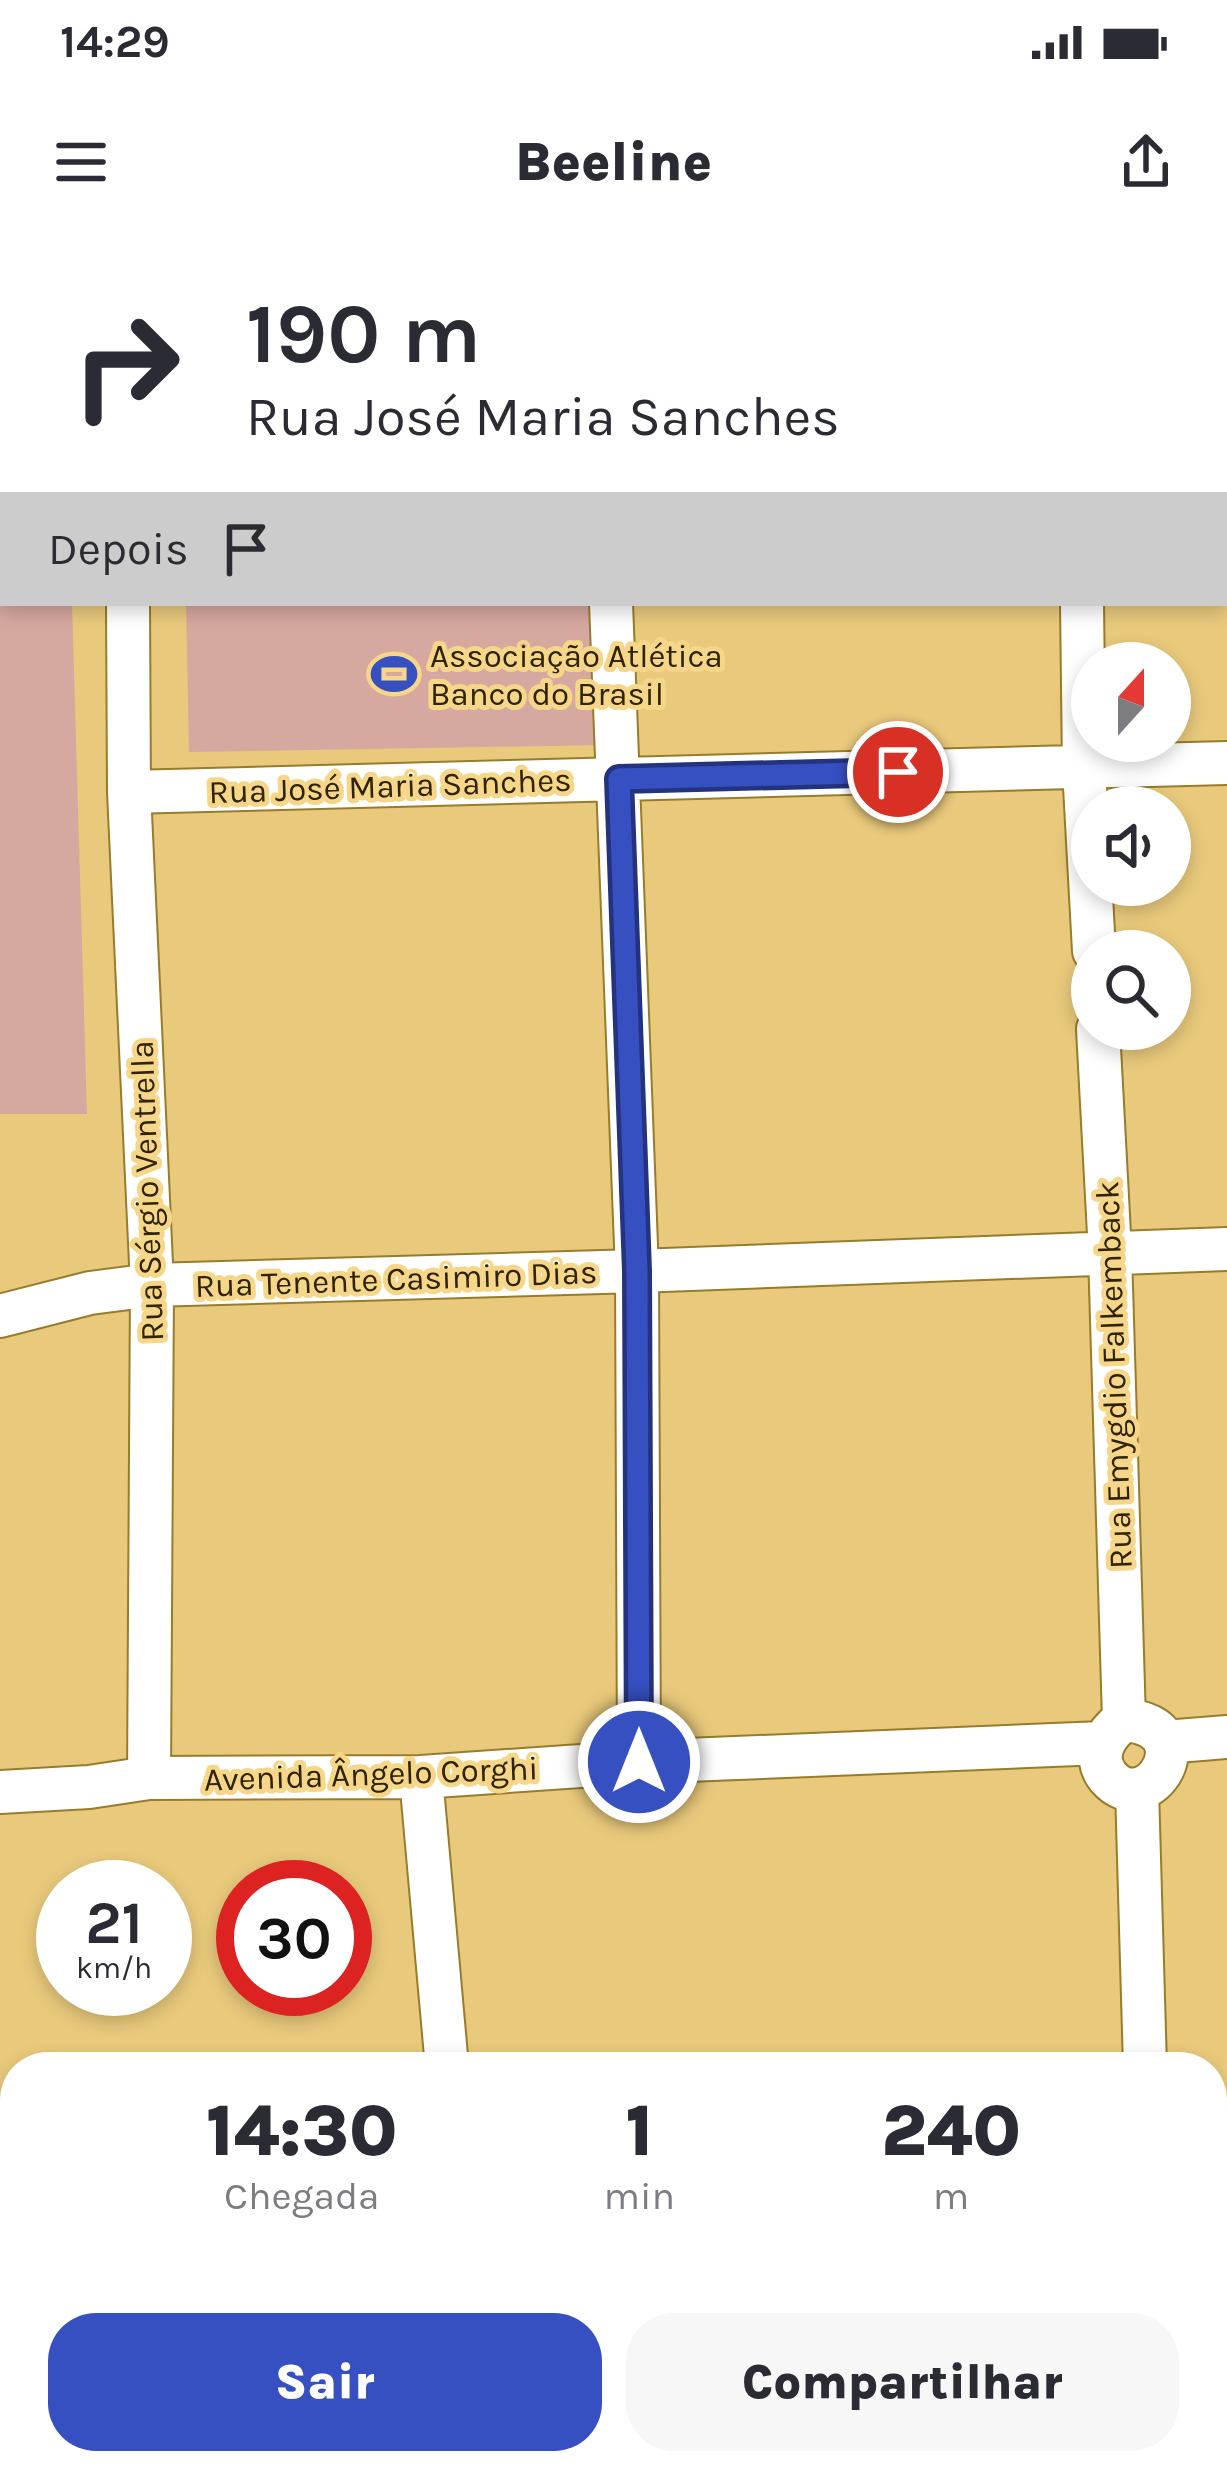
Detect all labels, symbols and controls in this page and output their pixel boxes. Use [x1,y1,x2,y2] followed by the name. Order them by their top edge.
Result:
[60,16,170,68] text: 14:29
[48,129,114,195] icon: menu
[1113,129,1179,195] icon: share
[515,130,712,194] text: Beeline
[246,285,481,383] text: 190 m
[48,288,204,444] icon: right
[246,385,840,449] text: Rua José Maria Sanches
[213,516,279,582] icon: arrive
[48,523,189,575] text: Depois
[430,637,723,713] place label: Associação Atlética Banco do Brasil
[1071,642,1191,762] north arrow
[1071,642,1191,1050] map controls
[369,649,419,699] sports icon: Associação Atlética Banco do Brasil
[847,721,949,823] pin
[865,739,931,805] icon: arrive
[208,761,572,811] street label: Rua José Maria Sanches
[1071,786,1191,906] button: sound
[1071,930,1191,1050] button: search
[123,1040,171,1342] street label: Rua Sérgio Ventrella
[1088,1180,1140,1570] street label: Rua Emygdio Falkemback
[194,1253,598,1305] street label: Rua Tenente Casimiro Dias
[576,1699,702,1825] position arrow
[203,1749,539,1799] street label: Avenida Ângelo Corghi
[216,1860,372,2016] speed limit sign: 30
[85,1888,143,1958] text: 21
[76,1950,152,1986] text: km/h
[206,2089,397,2173] text: 14:30
[626,2089,653,2173] text: 1
[881,2089,1021,2173] text: 240
[224,2173,380,2219] text: Chegada
[604,2173,675,2219] text: min
[933,2173,969,2219] text: m
[48,2313,602,2451] button: Sair
[626,2313,1179,2451] button: Compartilhar

